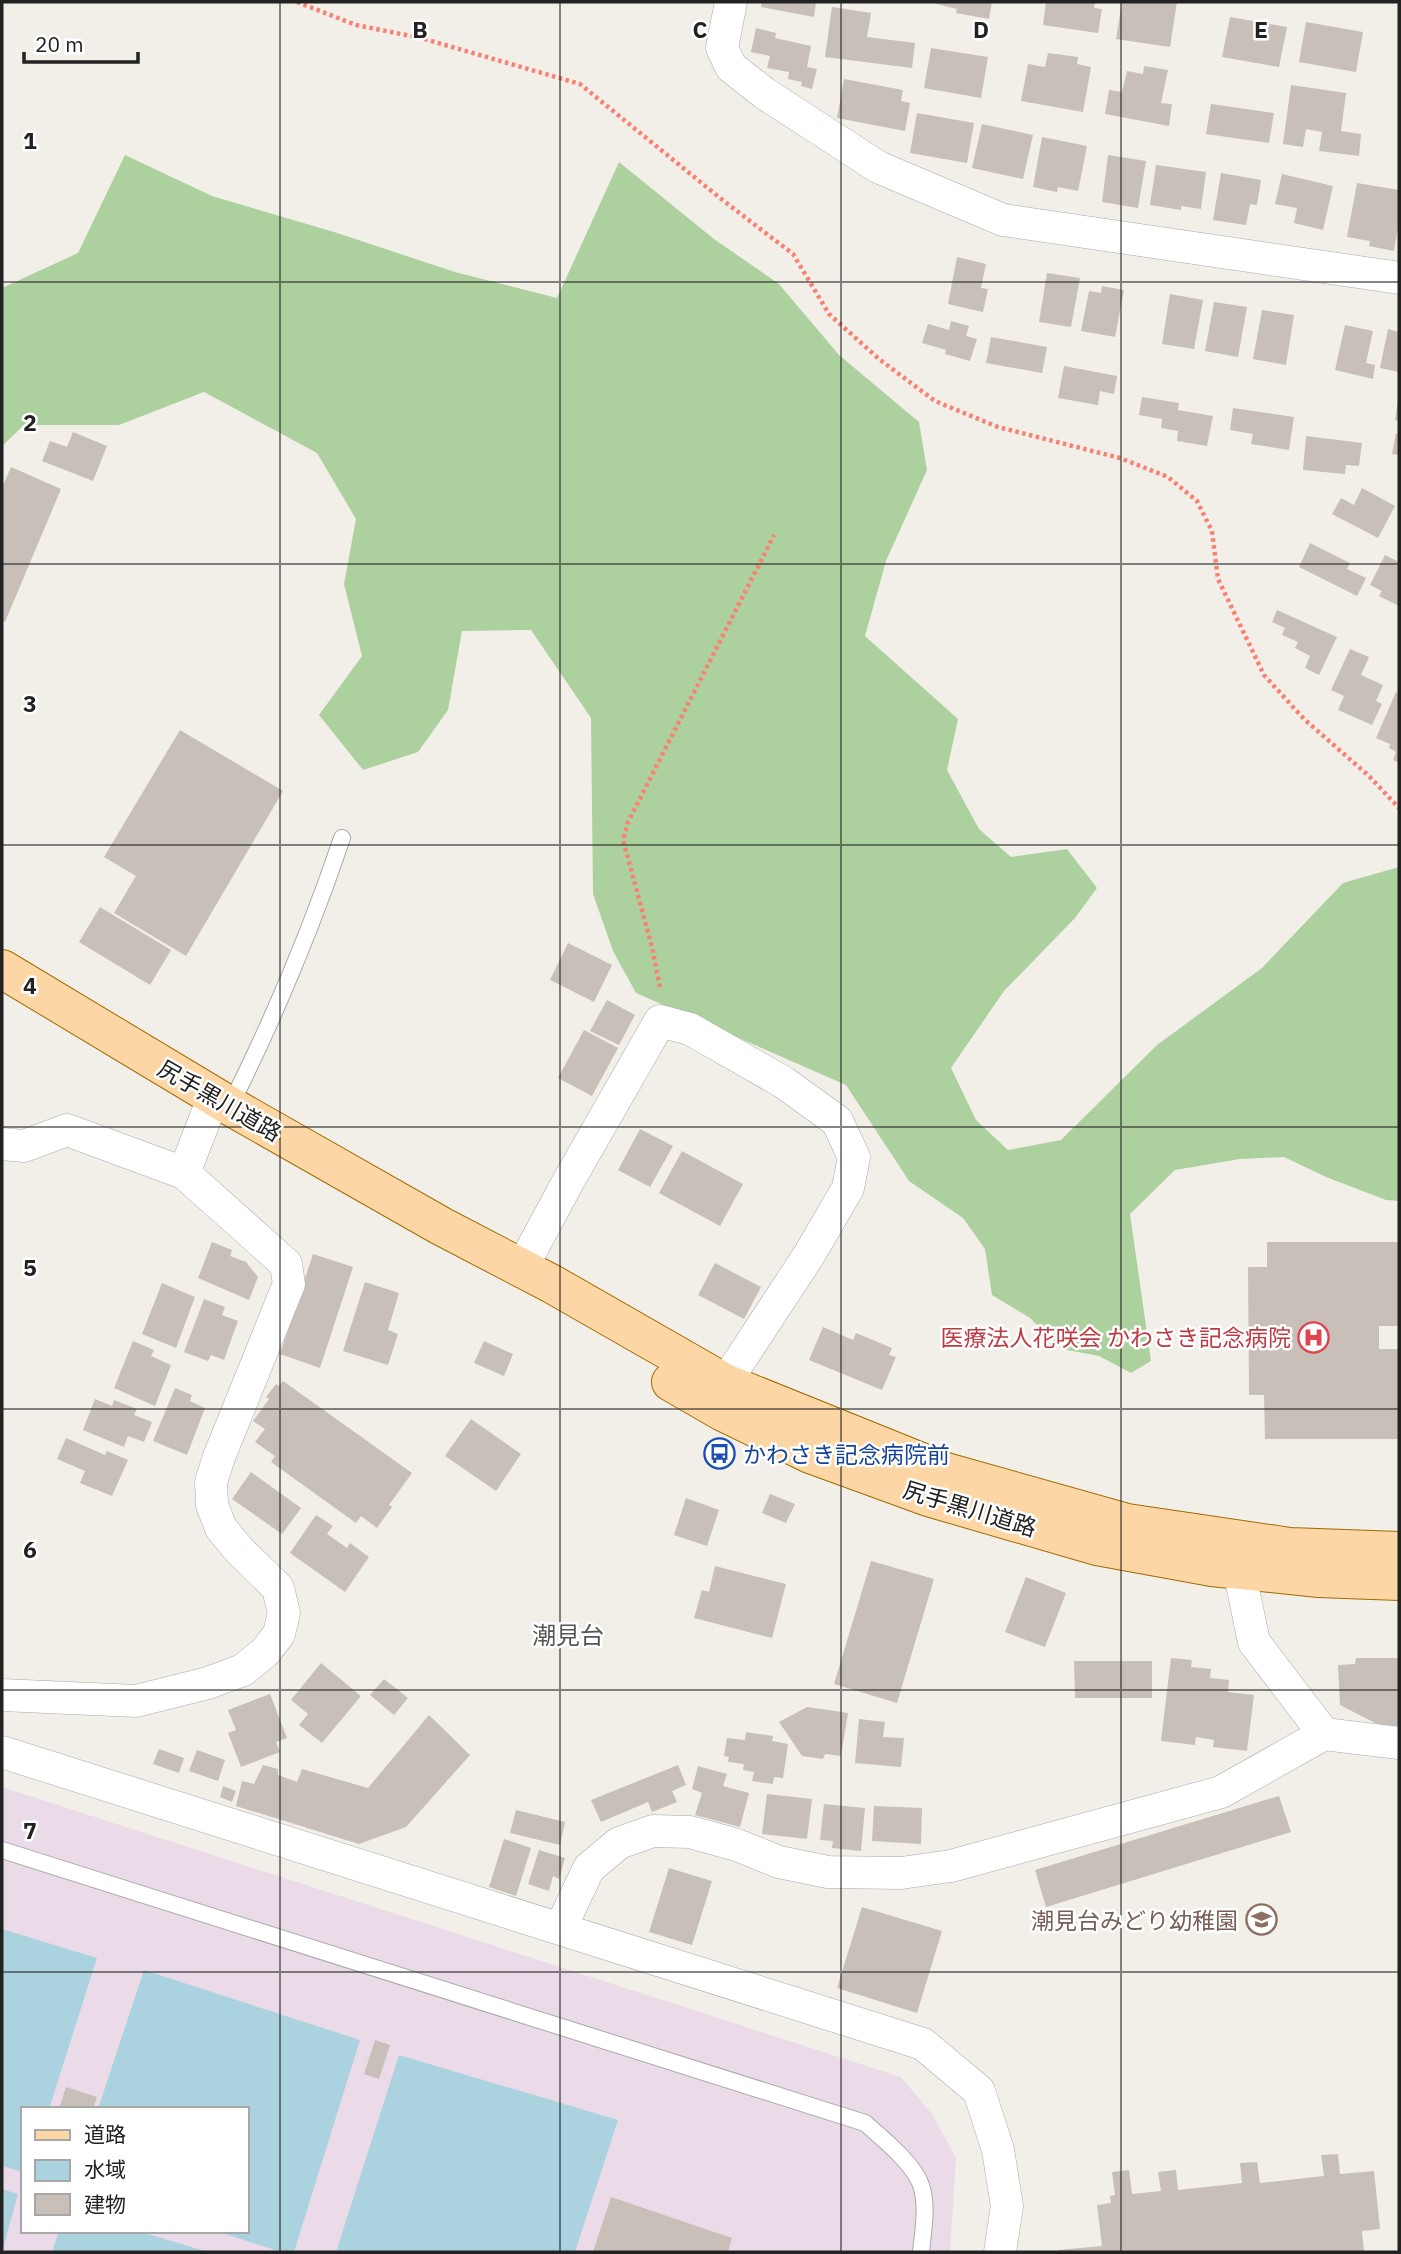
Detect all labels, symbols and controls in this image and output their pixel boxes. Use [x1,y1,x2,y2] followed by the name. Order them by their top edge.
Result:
[412,14,428,44] text: B
[693,14,708,44] text: C
[973,14,989,44] text: D
[1254,14,1268,44] text: E
[24,21,138,65] scale bar
[35,30,84,58] text: 20 m
[23,125,37,155] text: 1
[23,407,37,437] text: 2
[23,688,37,718] text: 3
[23,970,37,1000] text: 4
[153,1053,287,1147] street label: 尻手黒川道路
[23,1252,37,1282] text: 5
[1297,1320,1331,1354] hospital icon: 医療法人花咲会 かわさき記念病院
[941,1322,1291,1352] place label: 医療法人花咲会 かわさき記念病院
[703,1437,737,1471] bus stop icon: かわさき記念病院前
[743,1439,950,1469] place label: かわさき記念病院前
[900,1473,1040,1543] street label: 尻手黒川道路
[23,1534,37,1564] text: 6
[532,1619,604,1651] district label: 潮見台
[23,1815,37,1845] text: 7
[1244,1903,1278,1937] school or university icon: 潮見台みどり幼稚園
[1031,1905,1238,1935] place label: 潮見台みどり幼稚園
[21,2107,248,2233] legend
[84,2120,126,2148] text: 道路
[84,2155,126,2183] text: 水域
[84,2190,126,2218] text: 建物

